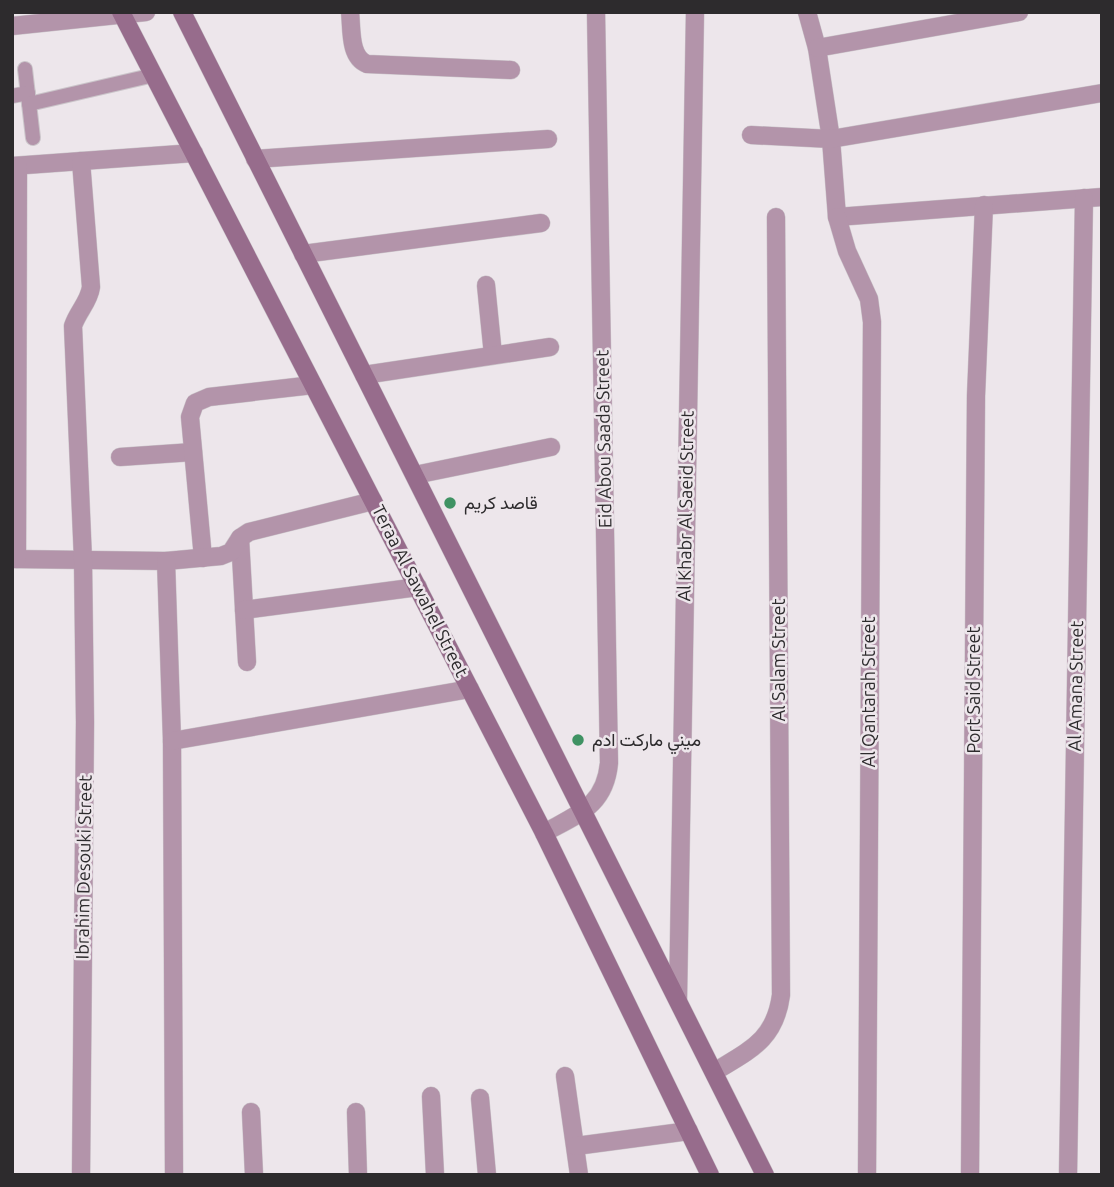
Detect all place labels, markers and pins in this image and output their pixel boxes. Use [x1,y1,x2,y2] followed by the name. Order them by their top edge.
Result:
[464,492,538,515] place label: قاصد كريم
[442,495,458,511] marker: قاصد كريم
[592,729,701,755] place label: ميني ماركت ادم
[570,732,586,748] marker: ميني ماركت ادم

